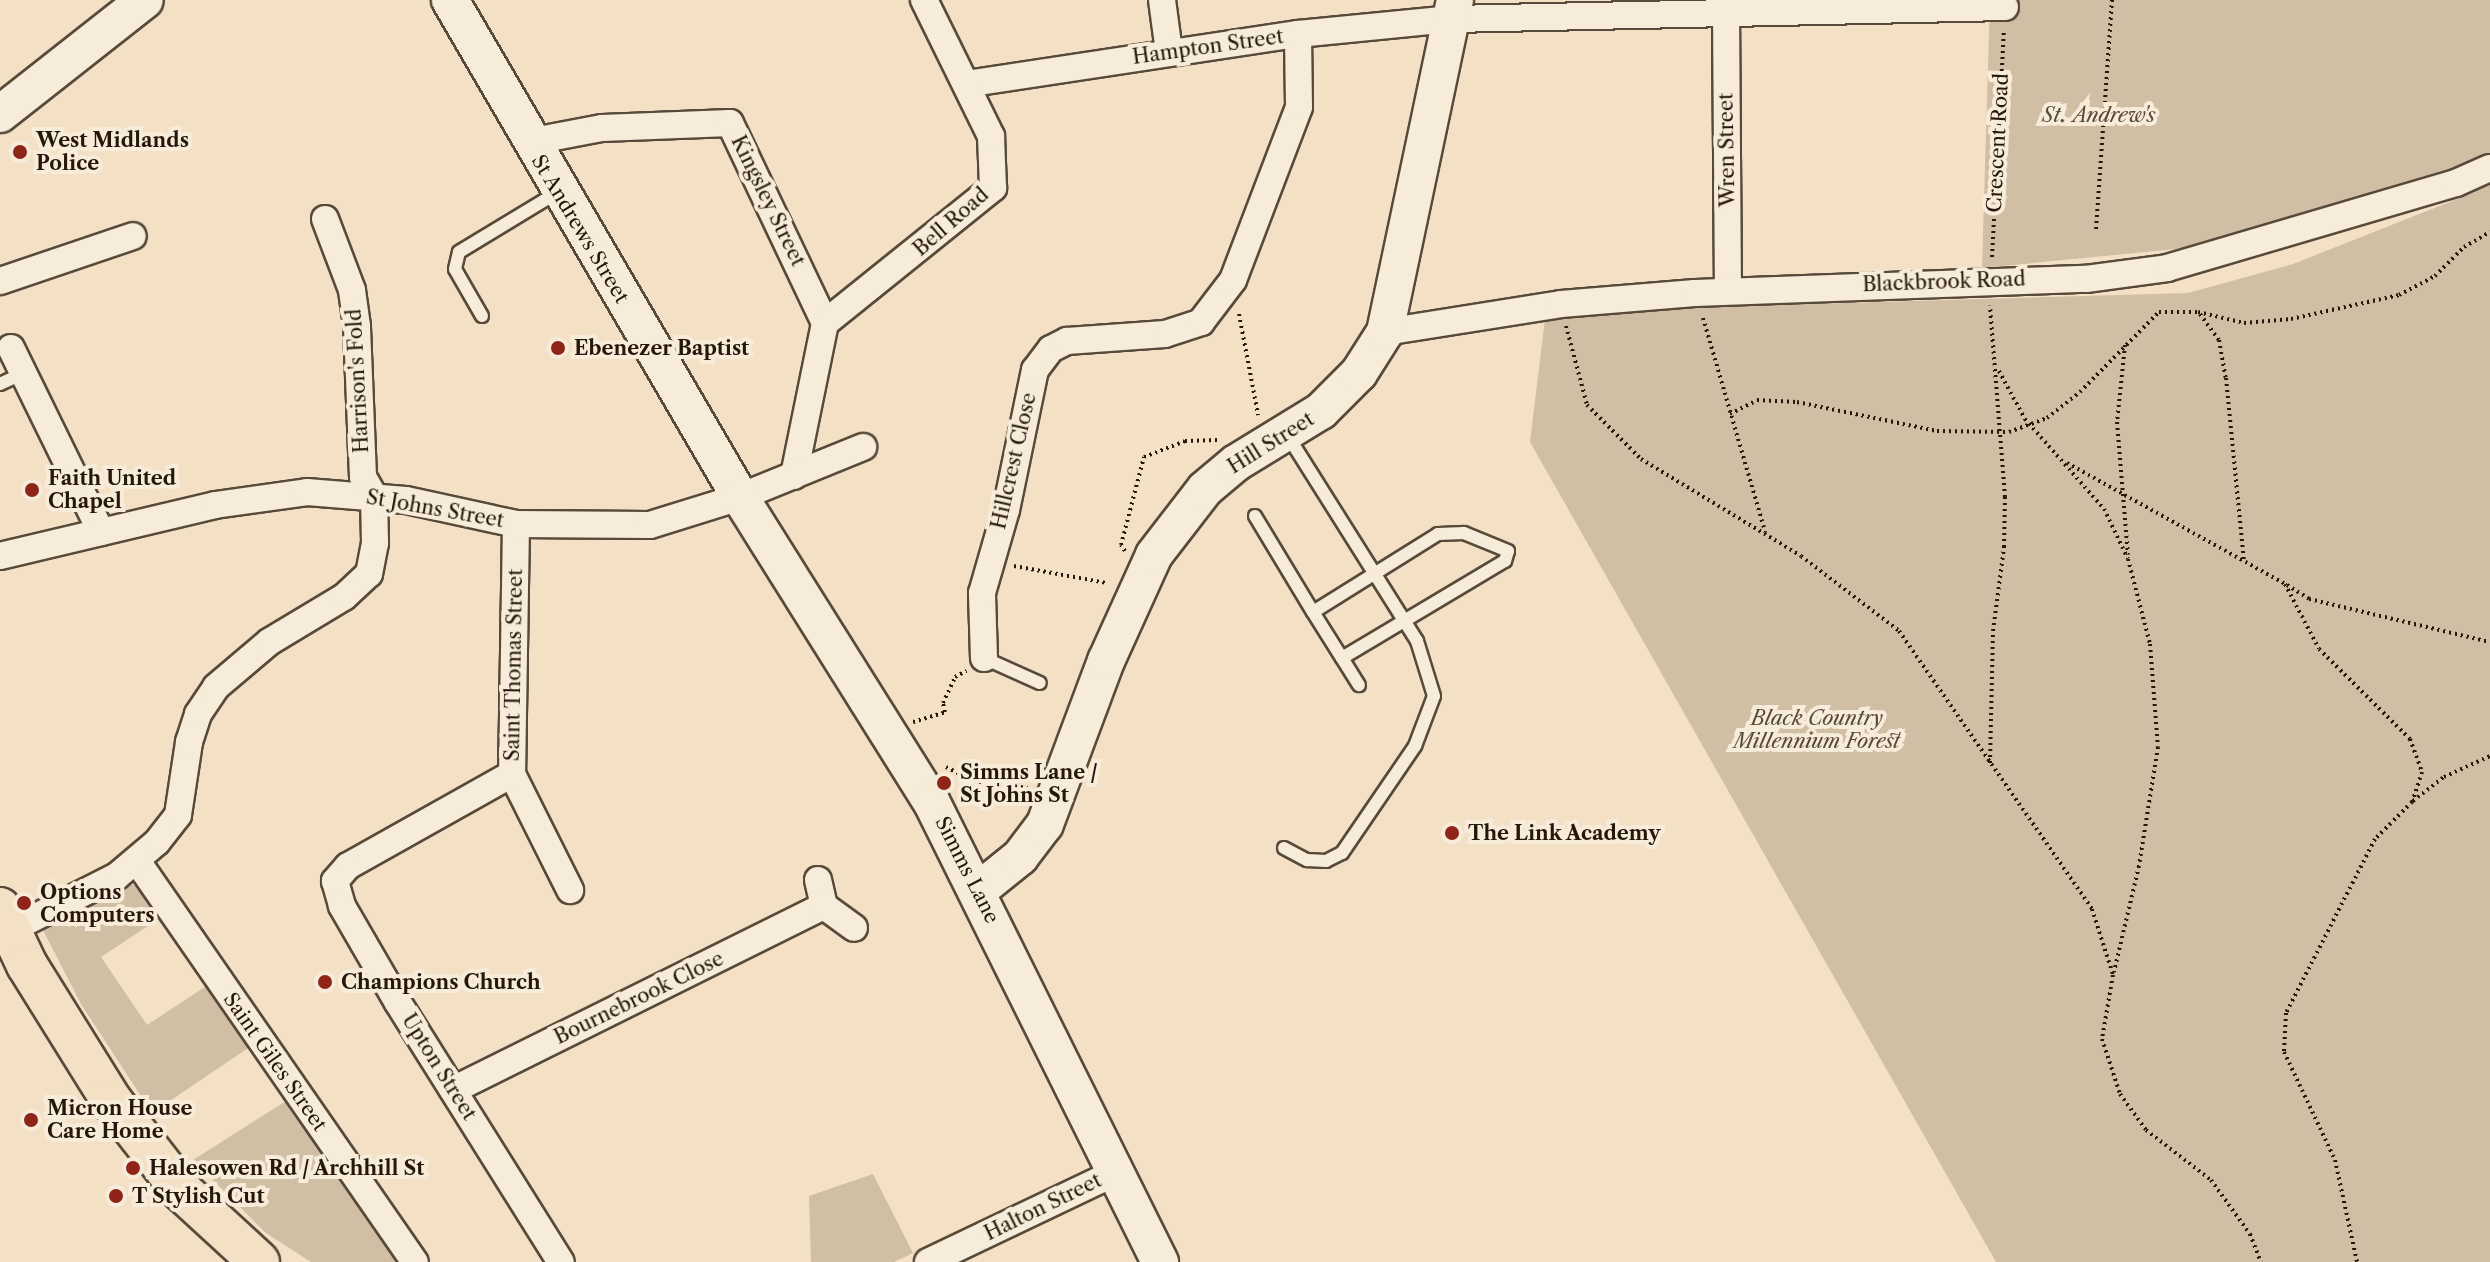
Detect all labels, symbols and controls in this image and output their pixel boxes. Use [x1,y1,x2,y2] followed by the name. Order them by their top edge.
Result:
[1131,25,1285,69] street label: Hampton Street
[1982,73,2014,213] street label: Crescent Road
[1714,93,1740,207] street label: Wren Street
[2042,103,2156,127] park label: St. Andrew's
[36,128,189,175] place label: West Midlands Police
[726,131,810,271] street label: Kingsley Street
[11,143,29,161] marker: West Midlands Police
[526,150,634,308] street label: St Andrews Street
[908,183,994,261] street label: Bell Road
[1862,267,2026,297] street label: Blackbrook Road
[342,308,374,454] street label: Harrison's Fold
[574,336,749,360] place label: Ebenezer Baptist
[549,339,567,357] marker: Ebenezer Baptist
[987,390,1041,532] street label: Hillcrest Close
[1223,407,1319,479] street label: Hill Street
[48,466,176,513] place label: Faith United Chapel
[23,481,41,499] marker: Faith United Chapel
[364,485,506,533] street label: St Johns Street
[500,568,528,762] street label: Saint Thomas Street
[1734,707,1900,754] park label: Black Country Millennium Forest
[960,760,1098,807] place label: Simms Lane / St Johns St
[935,774,953,792] marker: Simms Lane / St Johns St
[930,813,1004,927] street label: Simms Lane
[1468,821,1662,845] place label: The Link Academy
[1443,824,1461,842] marker: The Link Academy
[40,880,154,927] place label: Options Computers
[15,894,33,912] marker: Options Computers
[550,946,728,1050] street label: Bournebrook Close
[341,970,541,994] place label: Champions Church
[316,973,334,991] marker: Champions Church
[218,988,332,1136] street label: Saint Giles Street
[397,1009,481,1125] street label: Upton Street
[47,1096,192,1143] place label: Micron House Care Home
[22,1111,40,1129] marker: Micron House Care Home
[149,1156,425,1180] place label: Halesowen Rd / Archhill St
[124,1159,142,1177] marker: Halesowen Rd / Archhill St
[981,1168,1105,1246] street label: Halton Street
[132,1184,265,1208] place label: T Stylish Cut
[107,1187,125,1205] marker: T Stylish Cut

